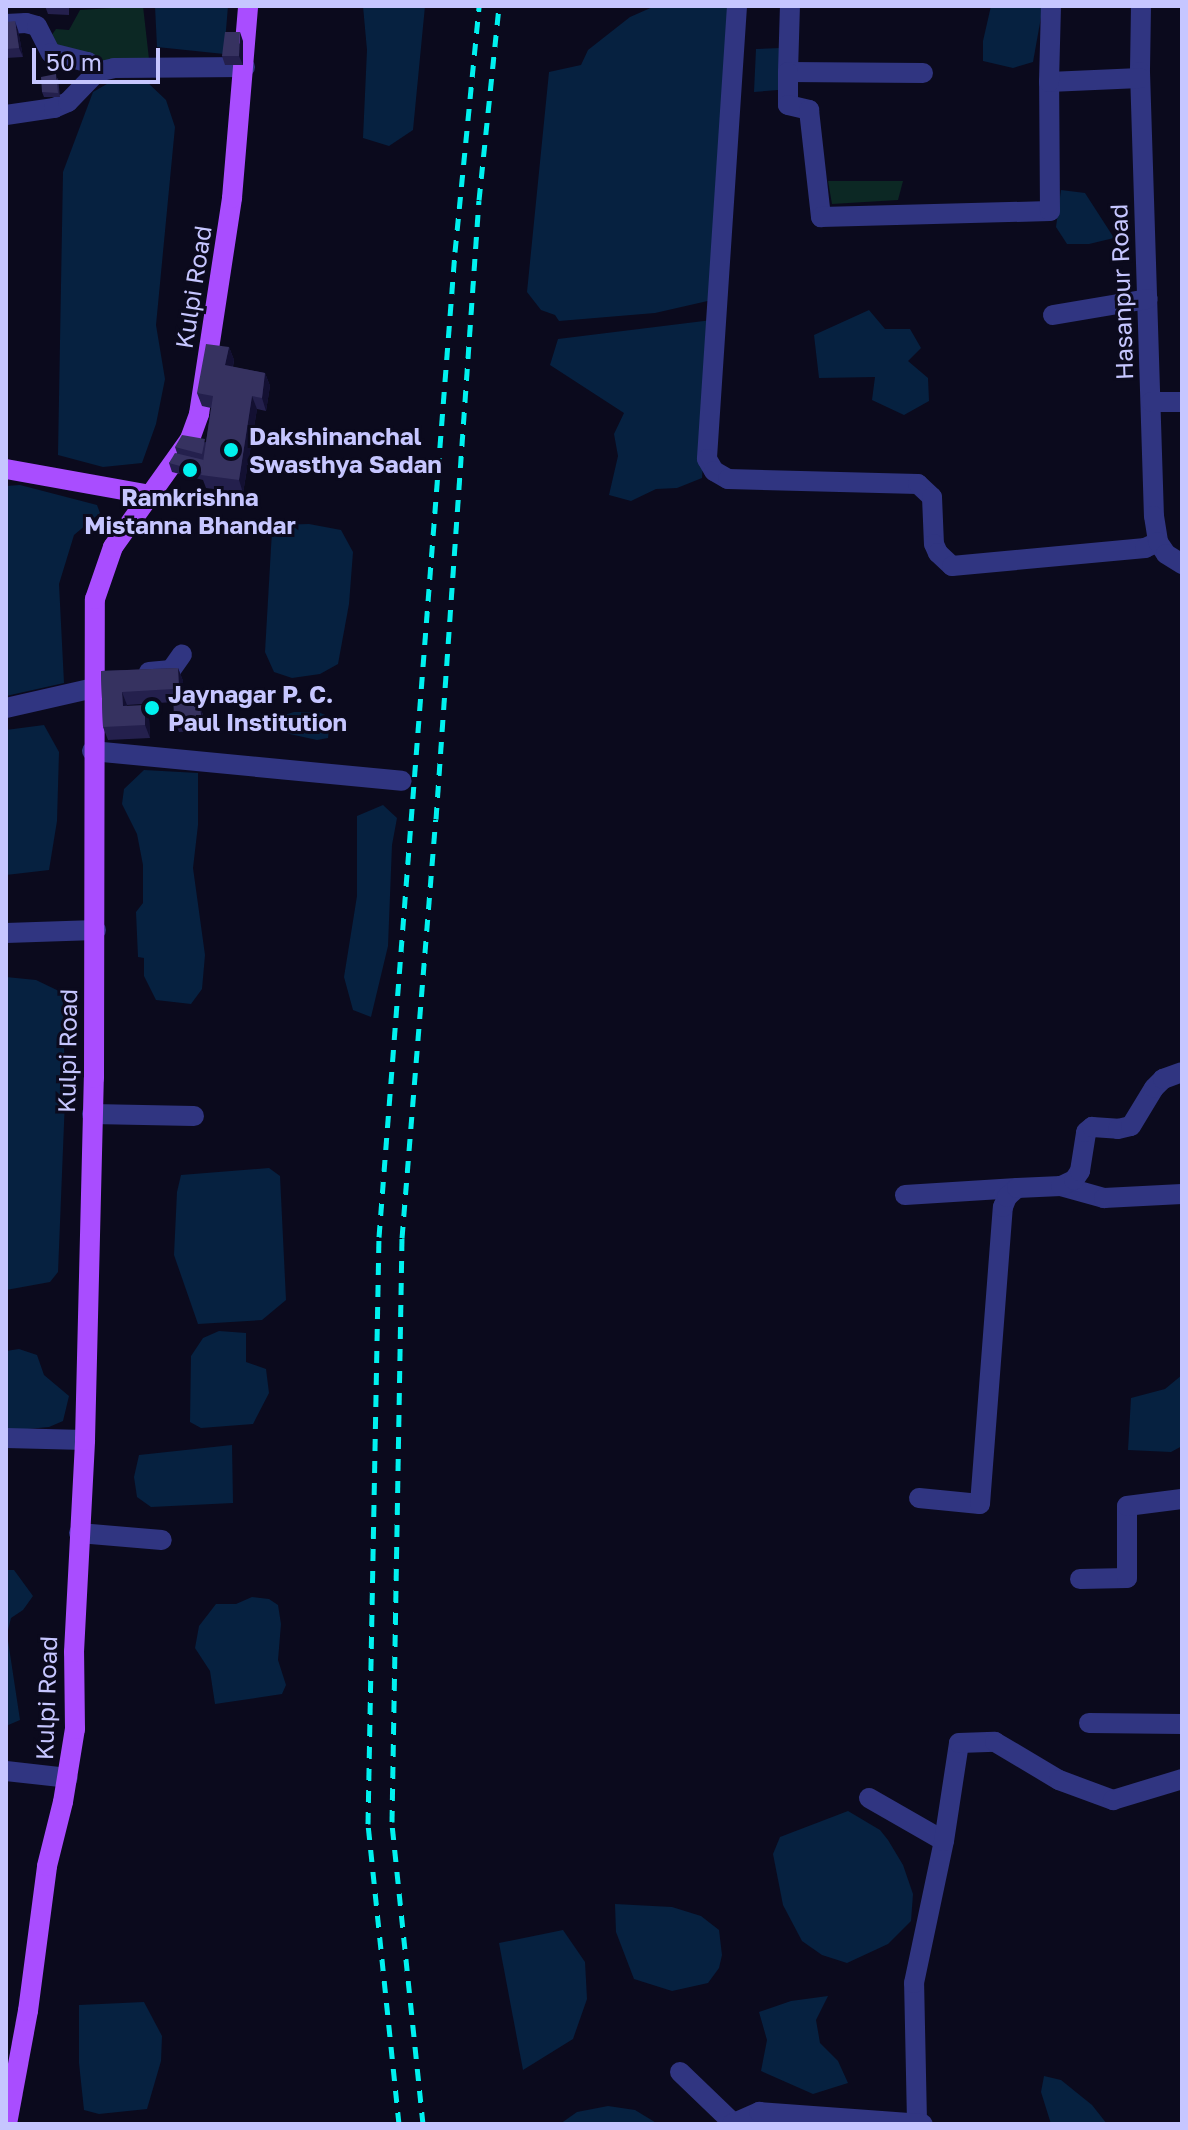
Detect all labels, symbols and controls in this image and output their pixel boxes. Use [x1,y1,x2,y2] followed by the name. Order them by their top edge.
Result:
[36,32,164,82] scale bar
[46,47,102,76] text: 50 m
[1104,203,1138,381] street label: Hasanpur Road
[169,223,217,351] street label: Kulpi Road
[249,422,442,478] place label: Dakshinanchal Swasthya Sadan
[220,439,242,461] marker: Dakshinanchal Swasthya Sadan
[181,461,199,479] marker: Ramkrishna Mistanna Bhandar
[84,483,296,539] place label: Ramkrishna Mistanna Bhandar
[168,680,347,736] place label: Jaynagar P. C. Paul Institution
[143,699,161,717] marker: Jaynagar P. C. Paul Institution
[52,989,82,1113] street label: Kulpi Road
[29,1635,63,1761] street label: Kulpi Road

